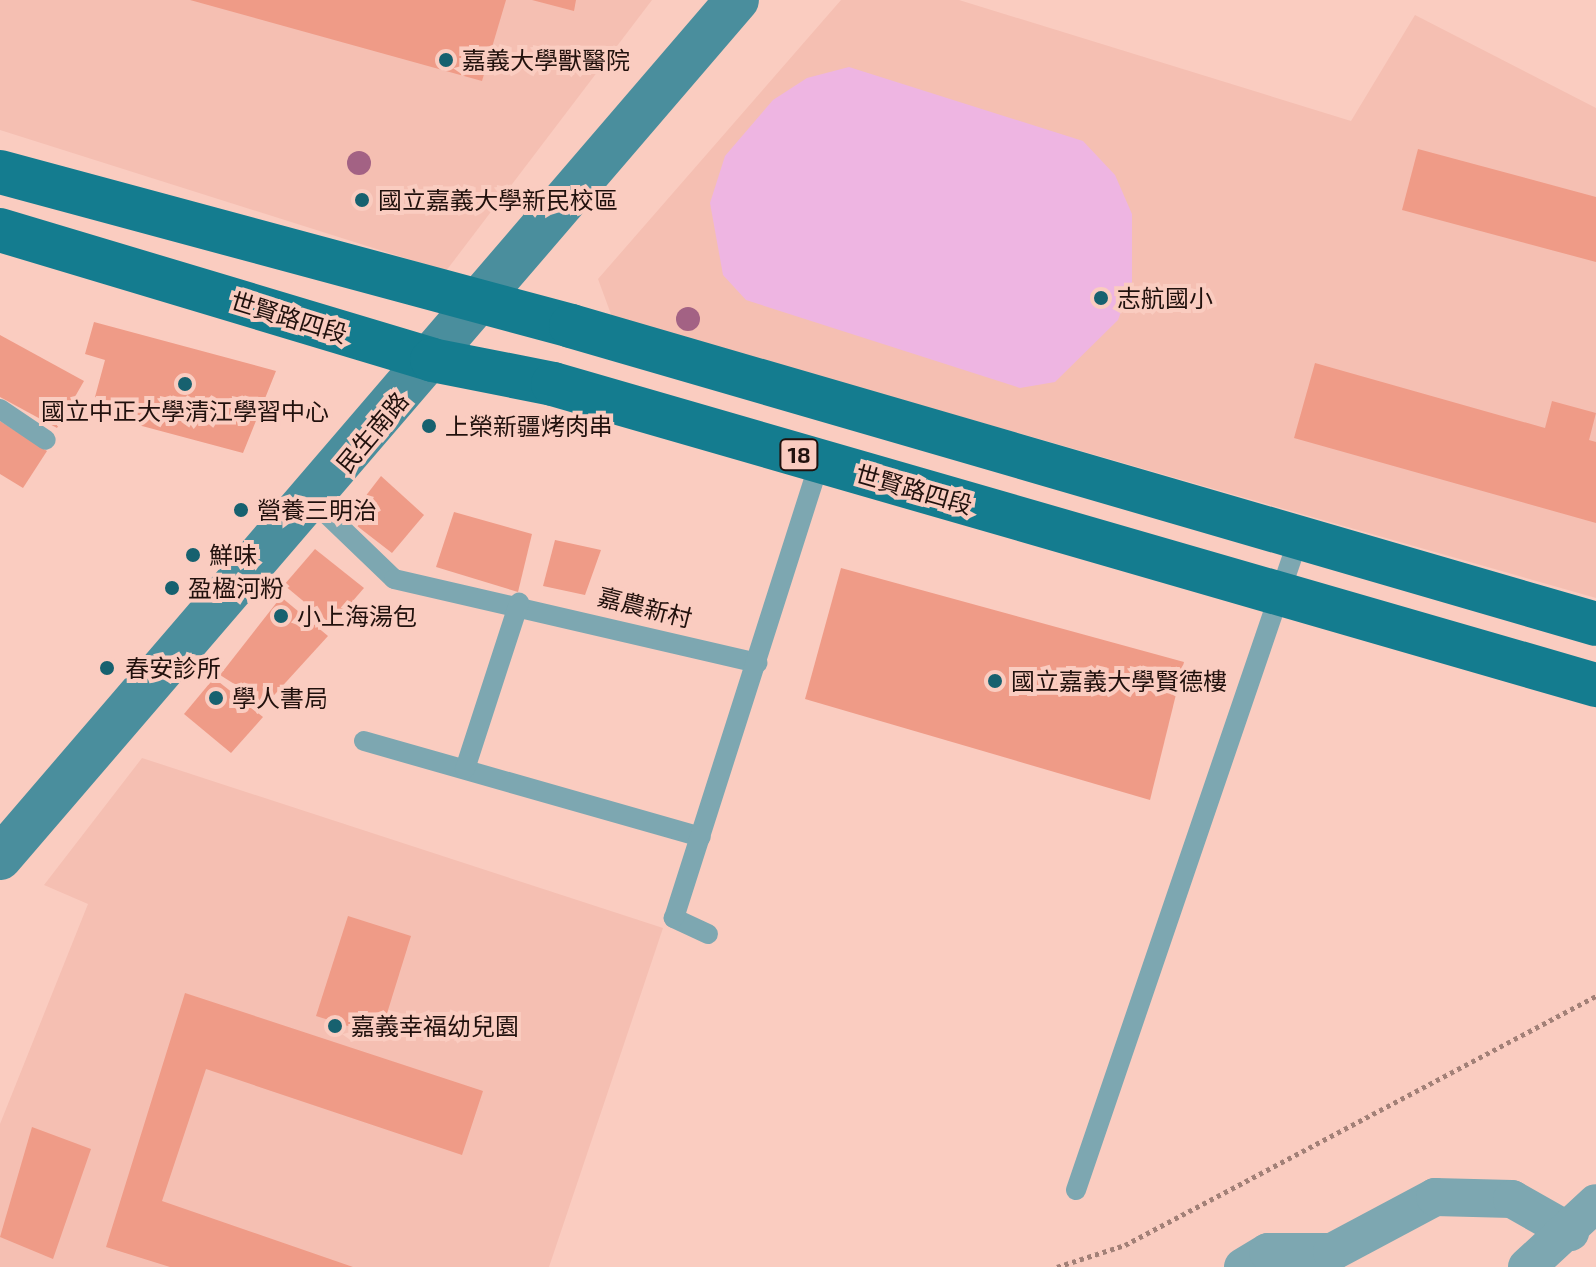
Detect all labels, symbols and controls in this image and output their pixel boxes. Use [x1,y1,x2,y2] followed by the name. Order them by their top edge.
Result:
[462,46,630,74] place label: 嘉義大學獸醫院
[437,51,455,69] marker: 嘉義大學獸醫院
[378,186,618,214] place label: 國立嘉義大學新民校區
[353,191,371,209] marker: 國立嘉義大學新民校區
[1117,284,1213,312] place label: 志航國小
[227,286,351,348] street label: 世賢路四段
[1092,289,1110,307] marker: 志航國小
[176,375,194,393] marker: 國立中正大學清江學習中心
[330,386,414,478] street label: 民生南路
[41,397,329,425] place label: 國立中正大學清江學習中心
[445,412,613,440] place label: 上榮新疆烤肉串
[420,417,438,435] marker: 上榮新疆烤肉串
[779,437,819,473] road number: 18
[852,459,976,519] street label: 世賢路四段
[257,496,377,524] place label: 營養三明治
[232,501,250,519] marker: 營養三明治
[209,541,257,569] place label: 鮮味
[184,546,202,564] marker: 鮮味
[188,574,284,602] place label: 盈楹河粉
[163,579,181,597] marker: 盈楹河粉
[595,581,695,633] street label: 嘉農新村
[297,602,417,630] place label: 小上海湯包
[272,607,290,625] marker: 小上海湯包
[125,654,221,682] place label: 春安診所
[96,657,118,679] marker: 春安診所
[1011,667,1227,695] place label: 國立嘉義大學賢德樓
[986,672,1004,690] marker: 國立嘉義大學賢德樓
[232,684,328,712] place label: 學人書局
[207,689,225,707] marker: 學人書局
[351,1012,519,1040] place label: 嘉義幸福幼兒園
[326,1017,344,1035] marker: 嘉義幸福幼兒園

